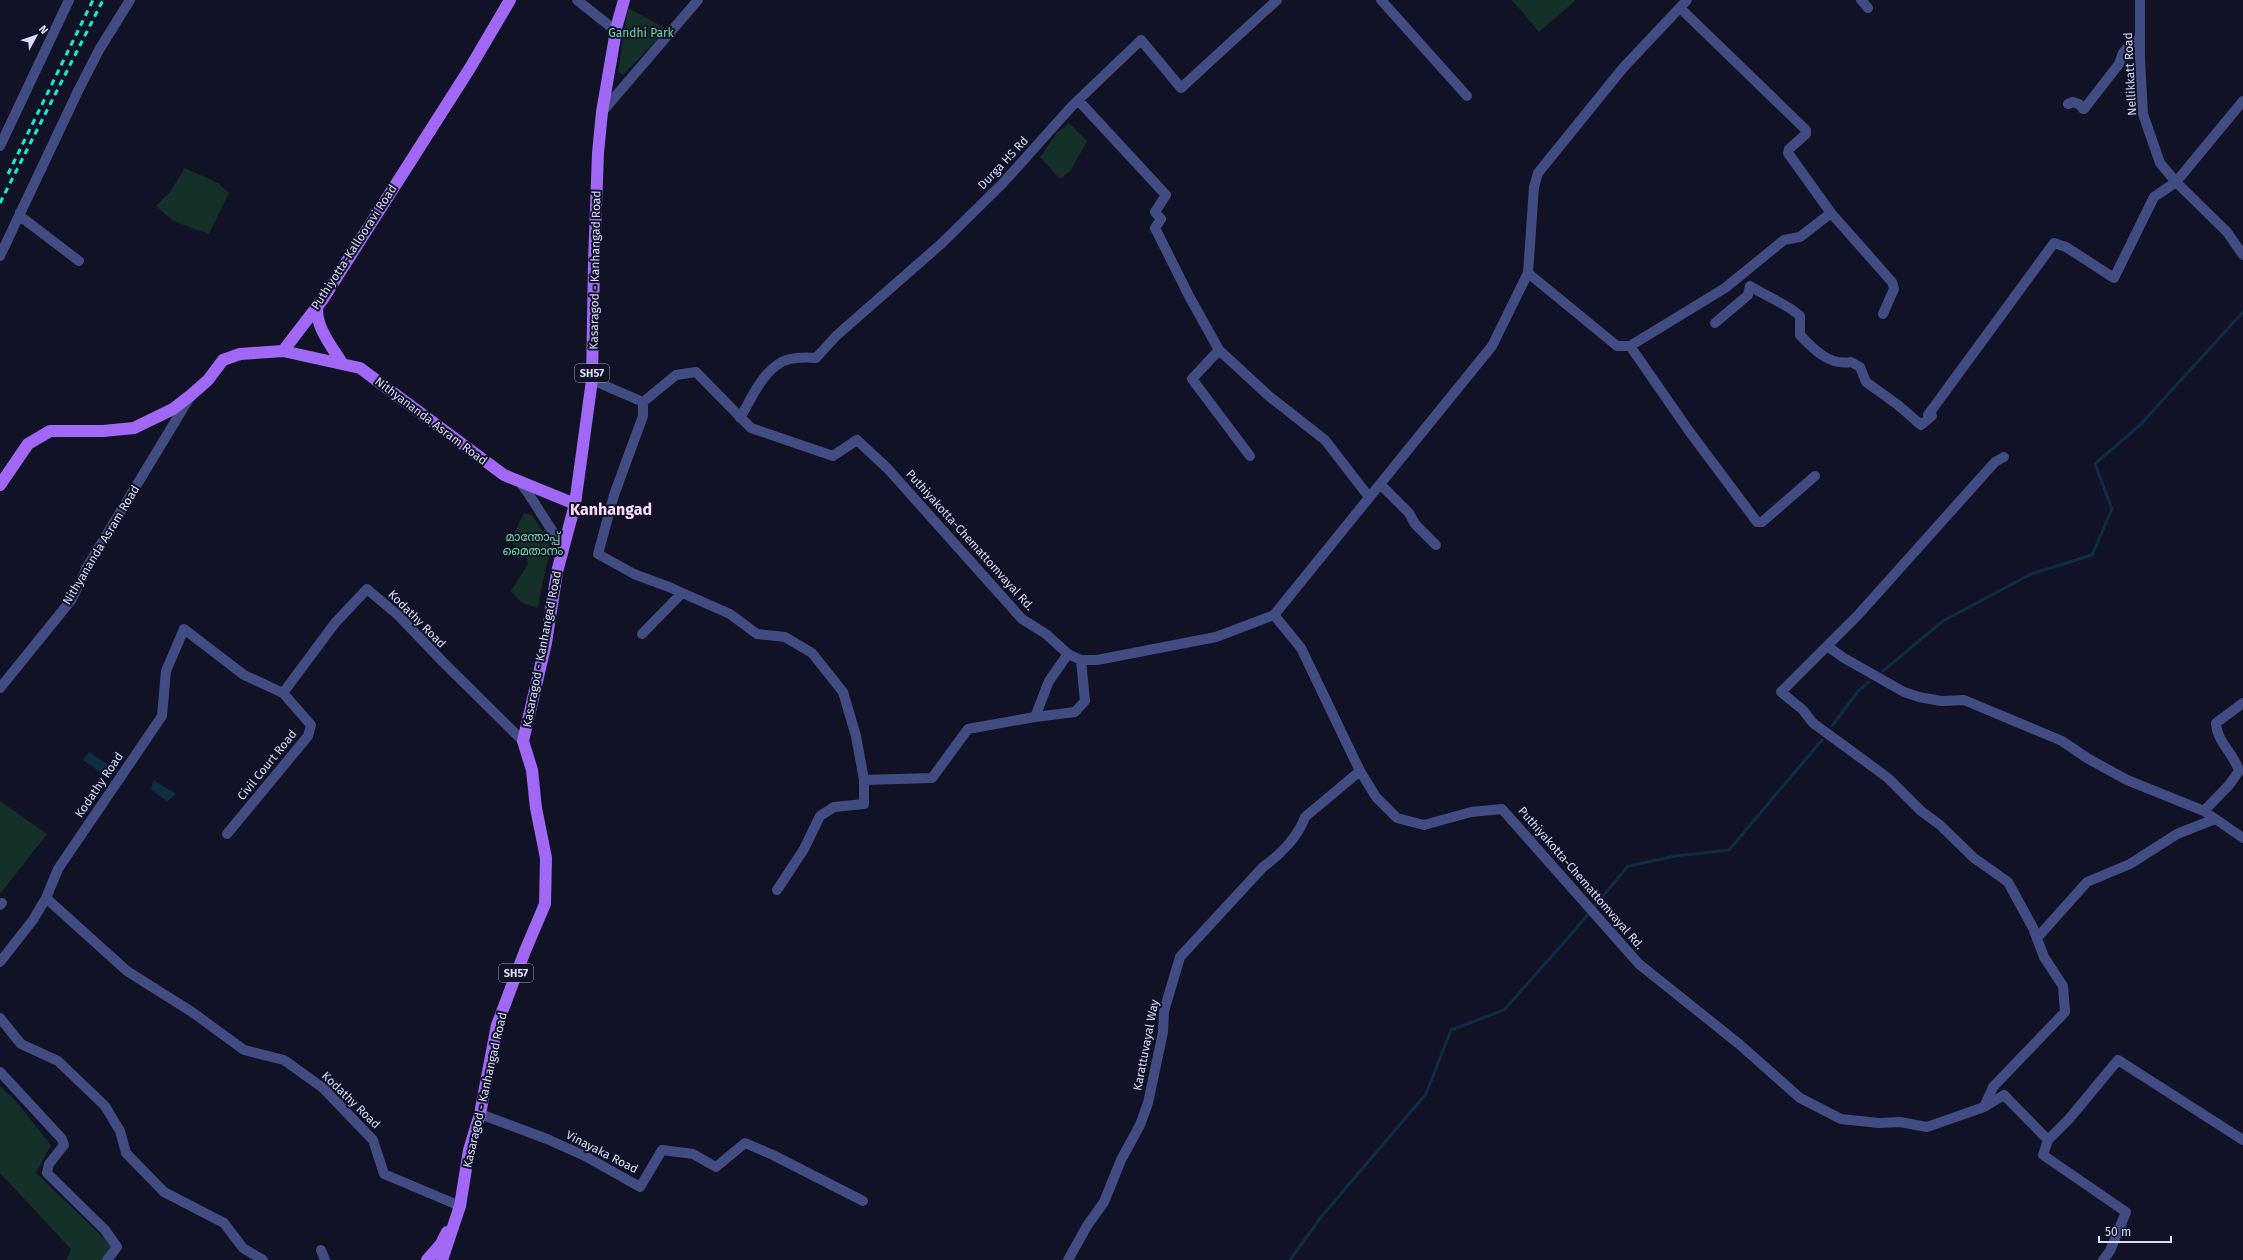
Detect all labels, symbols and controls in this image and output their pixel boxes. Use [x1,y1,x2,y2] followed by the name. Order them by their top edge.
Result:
[16,16,56,56] north arrow
[36,23,51,37] text: N
[608,26,675,40] park label: Gandhi Park
[2121,32,2139,116] street label: Nellikkatt Road
[975,134,1031,192] street label: Durga HS Rd
[308,182,400,312] street label: Puthiyotta-Kallooravi Road
[587,190,603,350] street label: Kasaragod - Kanhangad Road
[575,364,609,382] road number: SH57
[372,374,490,468] street label: Nithyananda Asram Road
[903,467,1037,613] street label: Puthiyakotta-Chemattomvayal Rd.
[60,483,142,607] street label: Nithyananda Asram Road
[570,500,652,519] district label: Kanhangad
[503,530,564,558] park label: മാന്തോപ്പ് മൈതാനം
[520,570,564,728] street label: Kasaragod - Kanhangad Road
[385,587,449,651] street label: Kodathy Road
[234,727,300,803] street label: Civil Court Road
[72,750,126,820] street label: Kodathy Road
[1515,804,1647,952] street label: Puthiyakotta-Chemattomvayal Rd.
[499,964,533,982] road number: SH57
[1130,998,1162,1092] street label: Karattuvayal Way
[460,1011,510,1169] street label: Kasaragod - Kanhangad Road
[319,1069,383,1131] street label: Kodathy Road
[564,1128,640,1176] street label: Vinayaka Road
[2099,1218,2171,1244] scale bar
[2105,1225,2131,1239] text: 50 m

